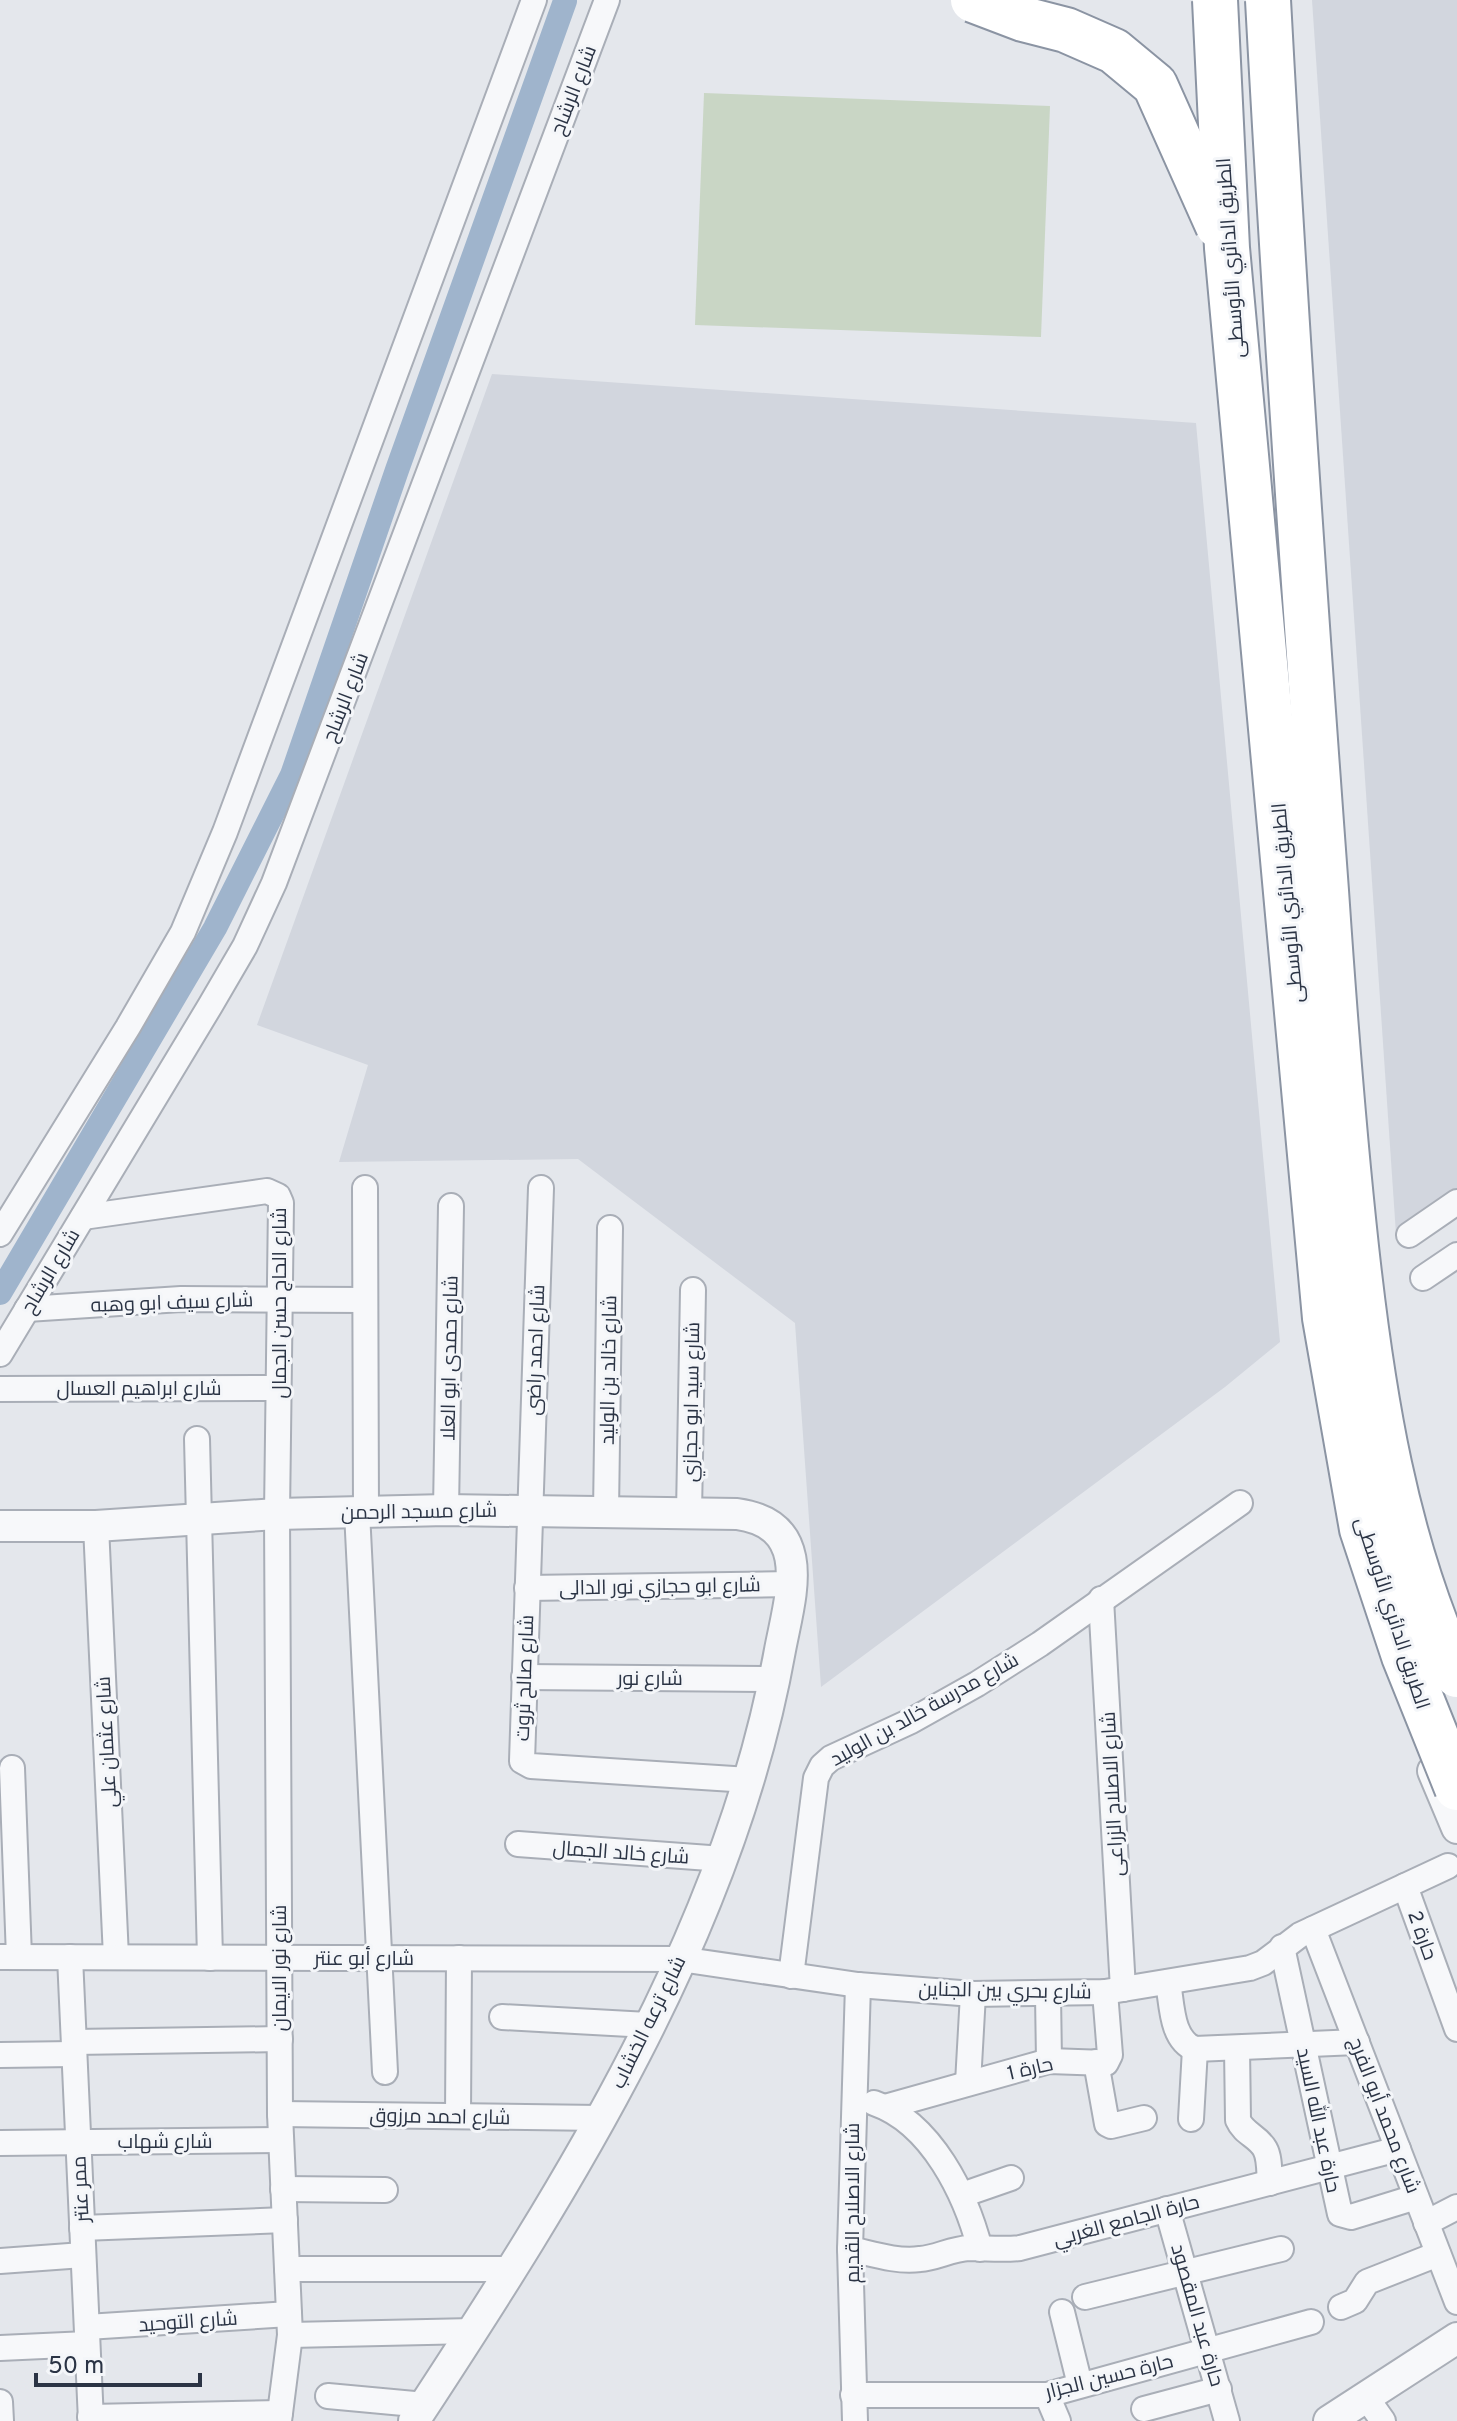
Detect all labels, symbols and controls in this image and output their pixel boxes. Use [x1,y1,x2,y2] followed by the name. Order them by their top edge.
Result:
[546,42,604,139] street label: شارع الرشاح
[1212,157,1253,359] street label: الطريق الدائري الأوسطى
[318,649,376,746] street label: شارع الرشاح
[1267,802,1312,1004] street label: الطريق الدائري الأوسطى
[268,1208,294,1398] street label: شارع الحاج حسن الجمال
[16,1225,87,1319] street label: شارع الرشاح
[437,1275,465,1441] street label: شارع حمدى ابو العلا
[522,1284,552,1416] street label: شارع احمد راضى
[90,1288,254,1320] street label: شارع سيف ابو وهبه
[596,1295,624,1445] street label: شارع خالد بن الوليد
[679,1322,708,1483] street label: شارع سيد ابو حجازي
[56,1377,222,1403] street label: شارع ابراهيم العسال
[341,1499,497,1527] street label: شارع مسجد الرحمن
[1347,1514,1434,1713] street label: الطريق الدائري الأوسطى
[559,1573,761,1604] street label: شارع ابو حجازي نور الدالى
[511,1614,541,1742] street label: شارع صالح ثروت
[826,1648,1024,1773] street label: شارع مدرسة خالد بن الوليد
[616,1667,683,1693] street label: شارع نور
[92,1676,125,1808] street label: شارع عثمان علي
[1097,1711,1131,1877] street label: شارع الاصلاح الزراعى
[552,1836,690,1872] street label: شارع خالد الجمال
[268,1905,294,2031] street label: شارع نور الايمان
[1400,1907,1442,1964] street label: حارة 2
[313,1946,414,1973] street label: شارع أبو عنتر
[606,1952,693,2094] street label: شارع ترعه الخشاب
[918,1977,1092,2008] street label: شارع بحري بين الجناين
[1341,2033,1426,2198] street label: شارع محمد أبو الفرج
[1289,2045,1347,2195] street label: حارة عبد الله السيد
[1005,2052,1056,2088] street label: حارة 1
[369,2104,511,2132] street label: شارع احمد مرزوق
[841,2123,867,2283] street label: شارع الاصلاح القديم
[118,2130,212,2156] street label: شارع شهاب
[67,2155,97,2224] street label: ممر عنتر
[1051,2190,1203,2255] street label: حارة الجامع الغربي
[1163,2241,1229,2390] street label: حارة عبد المقصود
[138,2307,239,2339] street label: شارع التوحيد
[36,2337,200,2387] scale bar
[1042,2349,1176,2407] street label: حارة حسين الجزار
[48,2352,104,2382] text: 50 m

